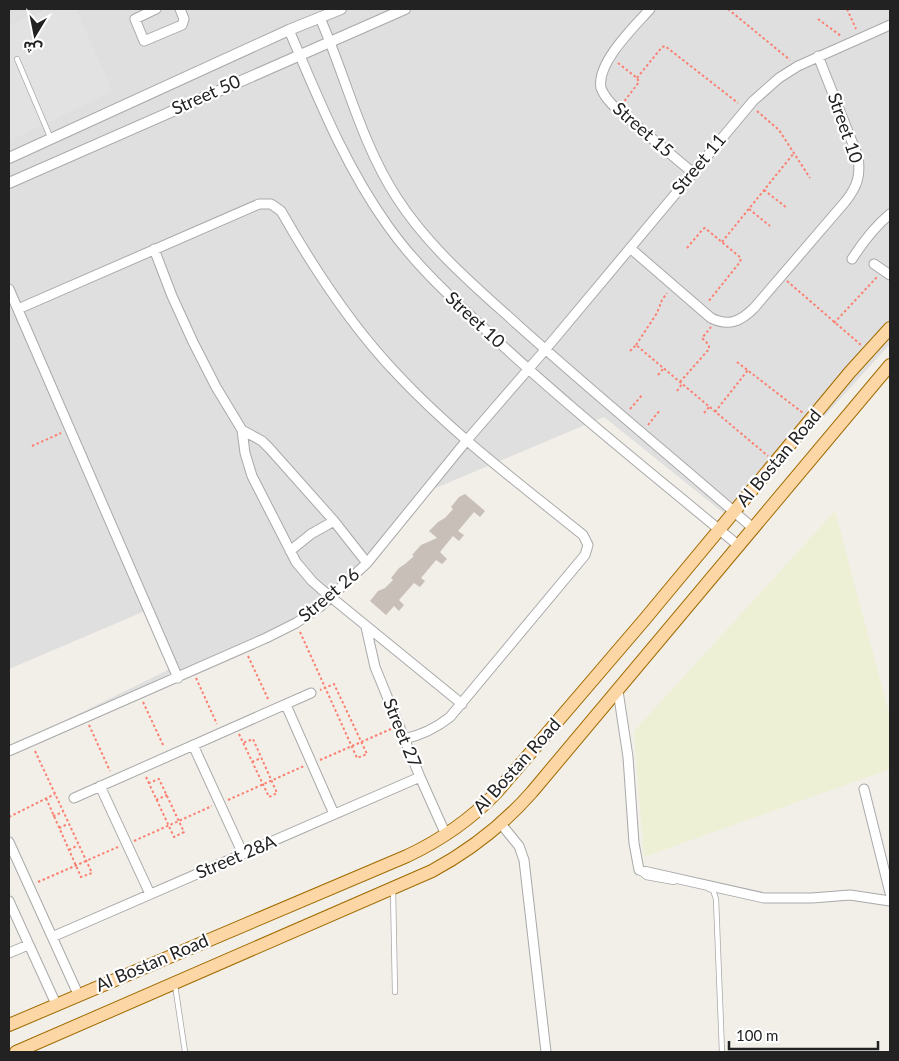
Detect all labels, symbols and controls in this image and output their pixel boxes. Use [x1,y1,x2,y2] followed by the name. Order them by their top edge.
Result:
[10,10,60,60] north arrow
[22,38,44,58] text: ش
[168,69,243,119] street label: Street 50
[824,90,868,166] street label: Street 10
[609,97,678,161] street label: Street 15
[666,128,730,198] street label: Street 11
[442,286,510,352] street label: Street 10
[731,404,825,511] street label: Al Bostan Road
[293,562,363,626] street label: Street 26
[379,695,427,771] street label: Street 27
[468,713,565,817] street label: Al Bostan Road
[192,829,280,883] street label: Street 28A
[92,928,211,996] street label: Al Bostan Road
[729,1018,878,1050] scale bar
[736,1026,778,1044] text: 100 m

